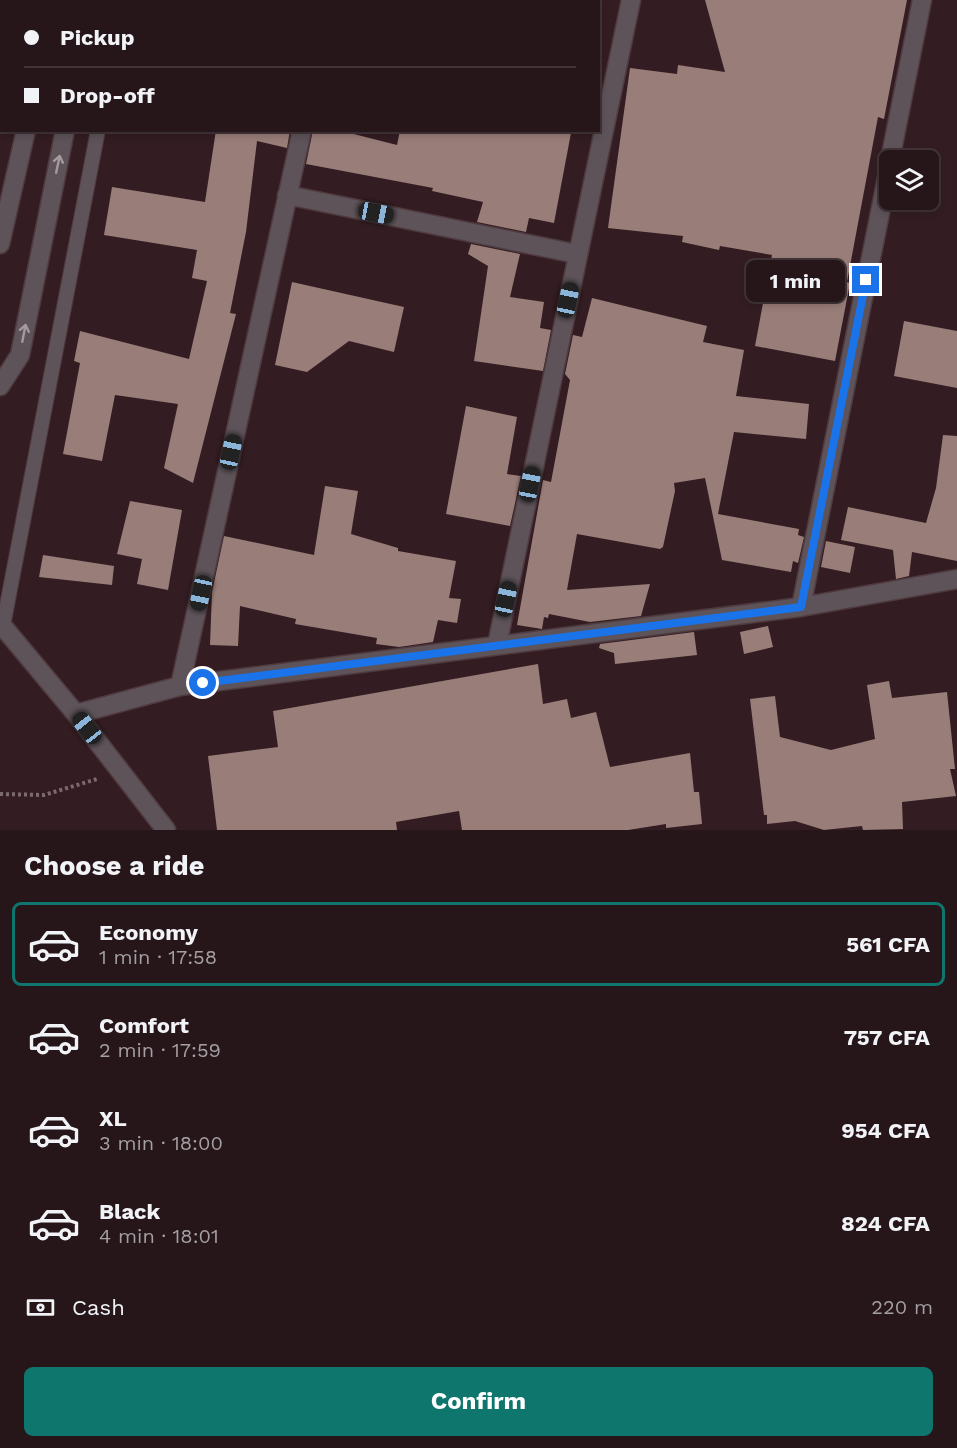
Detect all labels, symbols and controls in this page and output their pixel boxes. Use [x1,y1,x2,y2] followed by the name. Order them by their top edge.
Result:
[60,25,135,50] text: Pickup
[60,83,155,108] text: Drop-off
[879,150,939,210] map controls
[879,150,939,210] button: layers
[53,155,64,174] one-way arrow
[357,201,395,225] car
[746,259,845,301] callout: 1 min
[852,266,879,293] route end
[770,269,821,293] text: 1 min
[555,281,581,319] car
[19,324,30,344] one-way arrow
[218,433,244,471] car
[518,465,542,503] car
[188,574,214,612] car
[493,580,519,618] car
[189,669,216,696] route start
[69,708,105,748] car
[24,850,204,882] text: Choose a ride
[27,917,81,971] icon: car
[99,920,198,945] text: Economy
[846,932,930,957] text: 561 CFA
[99,945,217,969] text: 1 min · 17:58
[27,1010,81,1064] icon: car
[99,1013,189,1038] text: Comfort
[844,1025,930,1050] text: 757 CFA
[99,1038,221,1062] text: 2 min · 17:59
[27,1103,81,1157] icon: car
[99,1106,127,1131] text: XL
[841,1118,930,1143] text: 954 CFA
[99,1131,223,1155] text: 3 min · 18:00
[27,1196,81,1250] icon: car
[99,1199,160,1224] text: Black
[841,1211,930,1236] text: 824 CFA
[99,1224,219,1248] text: 4 min · 18:01
[24,1291,57,1324] icon: cash
[72,1295,125,1320] text: Cash
[871,1295,933,1319] text: 220 m
[24,1367,933,1436] button: Confirm

